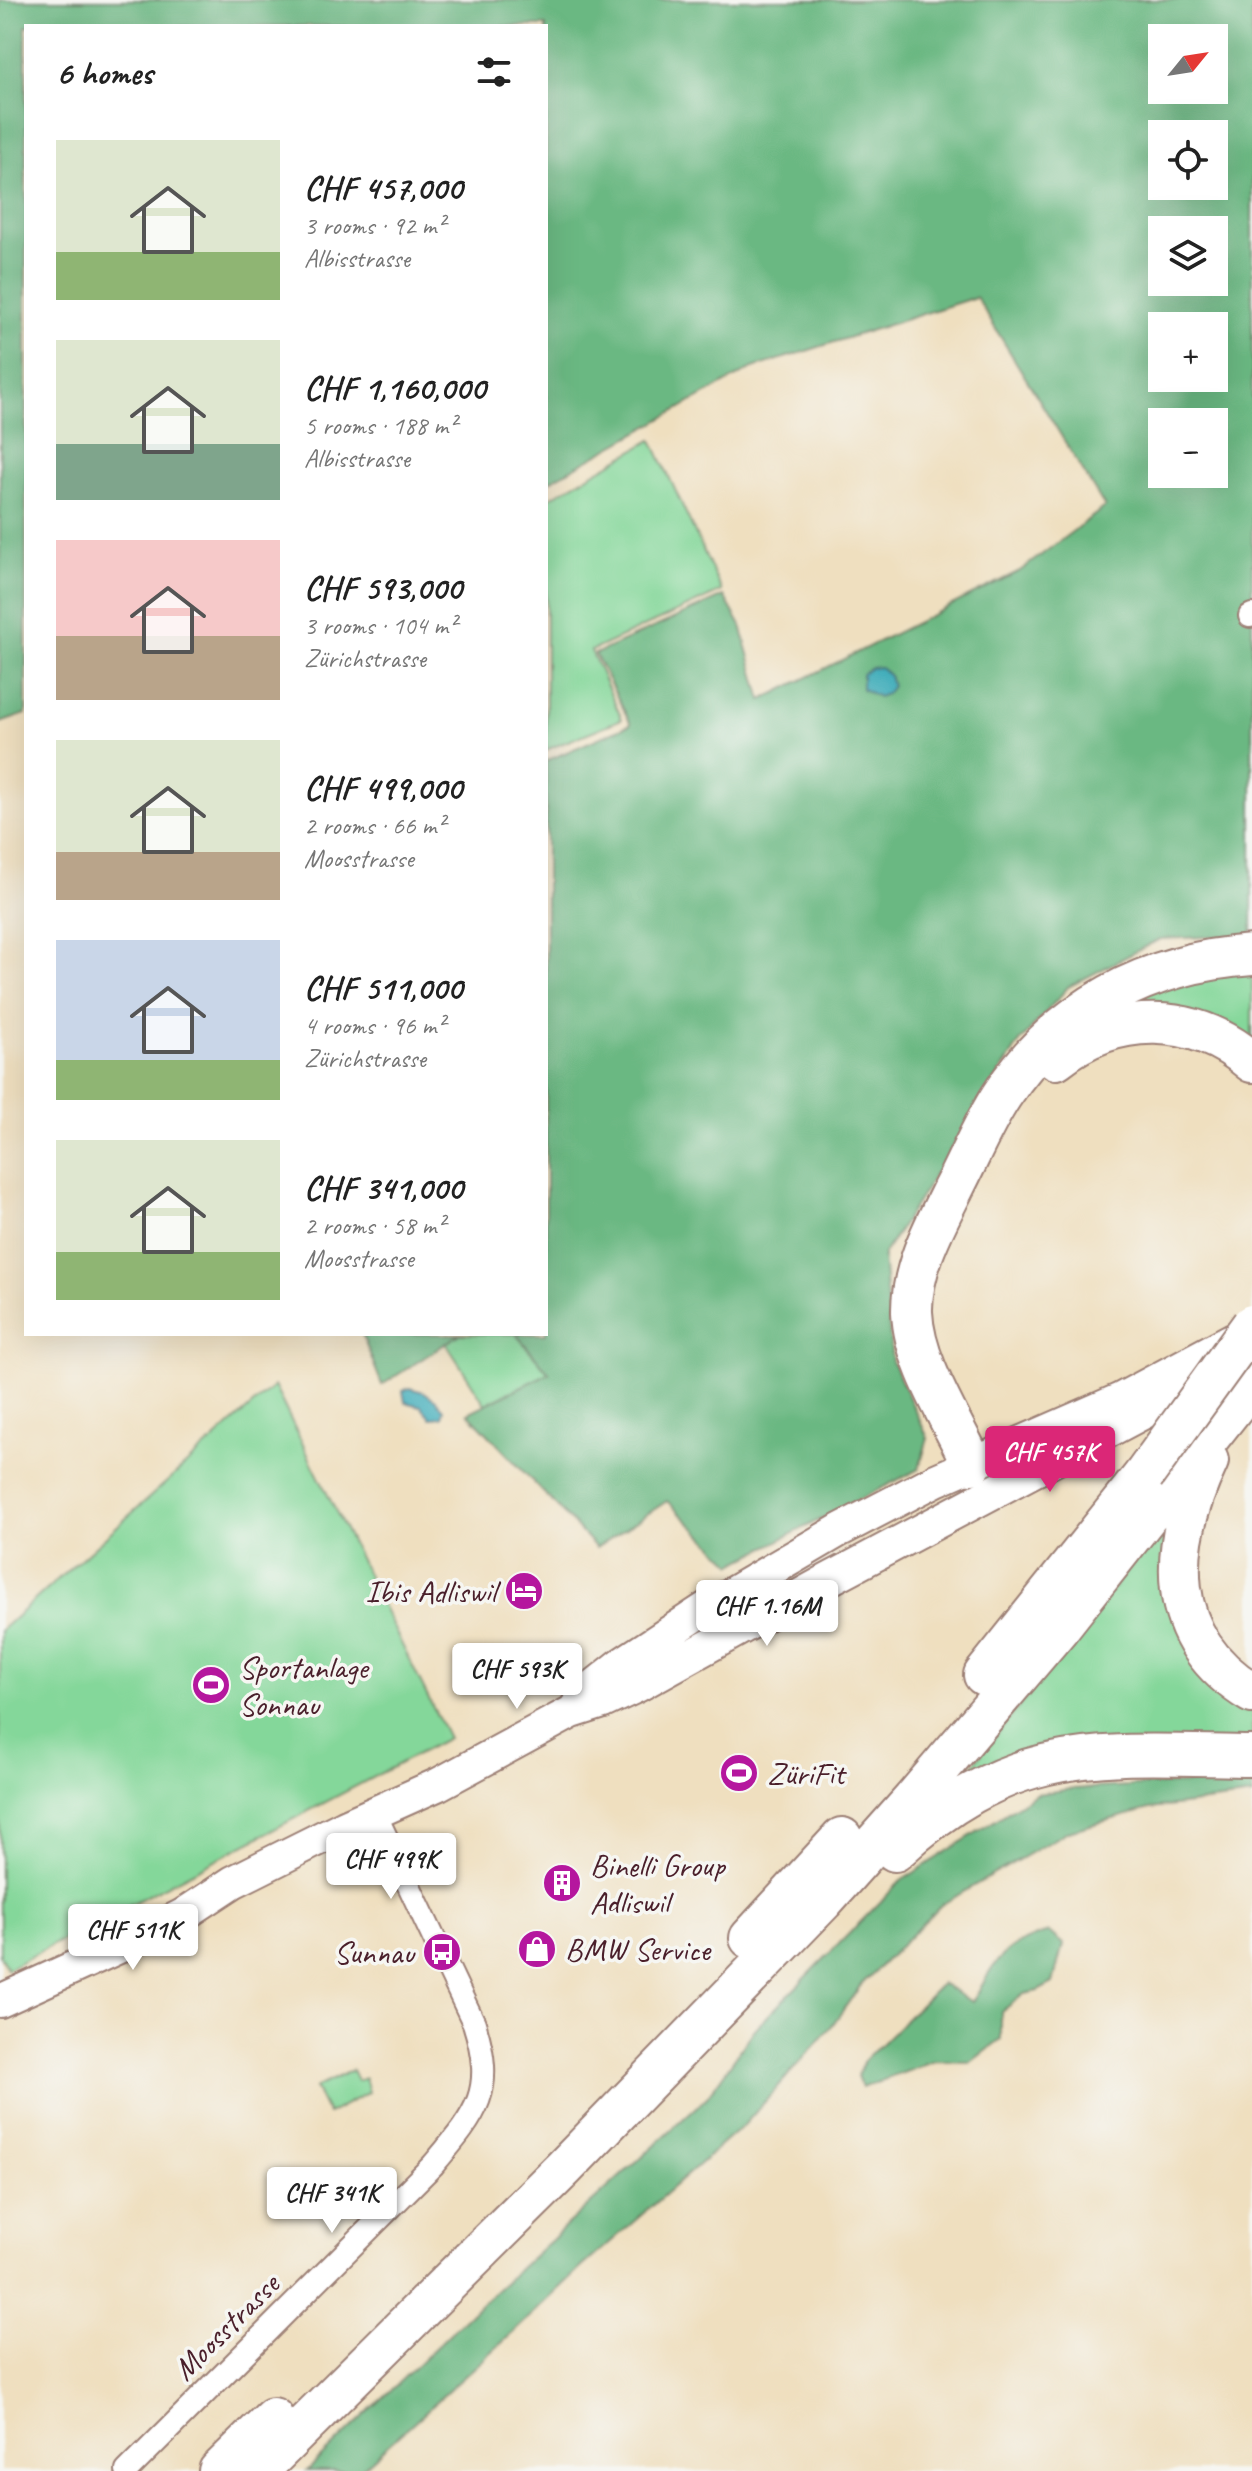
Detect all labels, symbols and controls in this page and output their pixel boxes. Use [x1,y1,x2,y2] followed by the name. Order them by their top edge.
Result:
[1148,24,1228,104] north arrow
[1148,24,1228,488] map controls
[472,50,516,94] icon: filters
[56,51,153,94] text: 6 homes
[1148,120,1228,200] button: locate
[304,166,462,209] text: CHF 457,000
[120,172,216,268] icon: home
[304,209,445,242] text: 3 rooms · 92 m²
[1148,216,1228,296] button: layers
[304,242,410,275] text: Albisstrasse
[1148,312,1228,392] button: +
[304,366,485,409] text: CHF 1,160,000
[120,372,216,468] icon: home
[1148,408,1228,488] button: −
[304,409,456,442] text: 5 rooms · 188 m²
[304,442,410,475] text: Albisstrasse
[304,566,462,609] text: CHF 593,000
[120,572,216,668] icon: home
[304,609,456,642] text: 3 rooms · 104 m²
[304,642,426,675] text: Zürichstrasse
[304,766,462,809] text: CHF 499,000
[120,772,216,868] icon: home
[304,809,445,842] text: 2 rooms · 66 m²
[304,842,414,875] text: Moosstrasse
[304,966,462,1009] text: CHF 511,000
[120,972,216,1068] icon: home
[304,1009,445,1042] text: 4 rooms · 96 m²
[304,1042,426,1075] text: Zürichstrasse
[304,1166,463,1209] text: CHF 341,000
[120,1172,216,1268] icon: home
[304,1209,445,1242] text: 2 rooms · 58 m²
[304,1242,414,1275] text: Moosstrasse
[967,1426,1133,1494] pin: CHF 457K
[1003,1435,1097,1468] text: CHF 457K
[503,1570,545,1612] hotel icon: Ibis Adliswil
[365,1571,502,1612] place label: Ibis Adliswil
[675,1580,859,1648] pin: CHF 1.16M
[714,1589,820,1622] text: CHF 1.16M
[434,1643,600,1711] pin: CHF 593K
[239,1647,370,1725] place label: Sportanlage Sonnau
[470,1652,564,1685] text: CHF 593K
[190,1664,232,1706] sports icon: Sportanlage Sonnau
[718,1752,760,1794] sports icon: ZüriFit
[767,1753,848,1794] place label: ZüriFit
[308,1833,474,1901] pin: CHF 499K
[344,1842,438,1875] text: CHF 499K
[590,1845,727,1923] place label: Binelli Group Adliswil
[541,1862,583,1904] building icon: Binelli Group Adliswil
[50,1904,216,1972] pin: CHF 511K
[86,1913,180,1946] text: CHF 511K
[516,1928,558,1970] shop icon: BMW Service
[565,1929,713,1970] place label: BMW Service
[421,1931,463,1973] bus stop icon: Sunnau
[334,1932,416,1973] place label: Sunnau
[249,2167,415,2235] pin: CHF 341K
[285,2176,379,2209] text: CHF 341K
[164,2263,290,2389] street label: Moosstrasse

